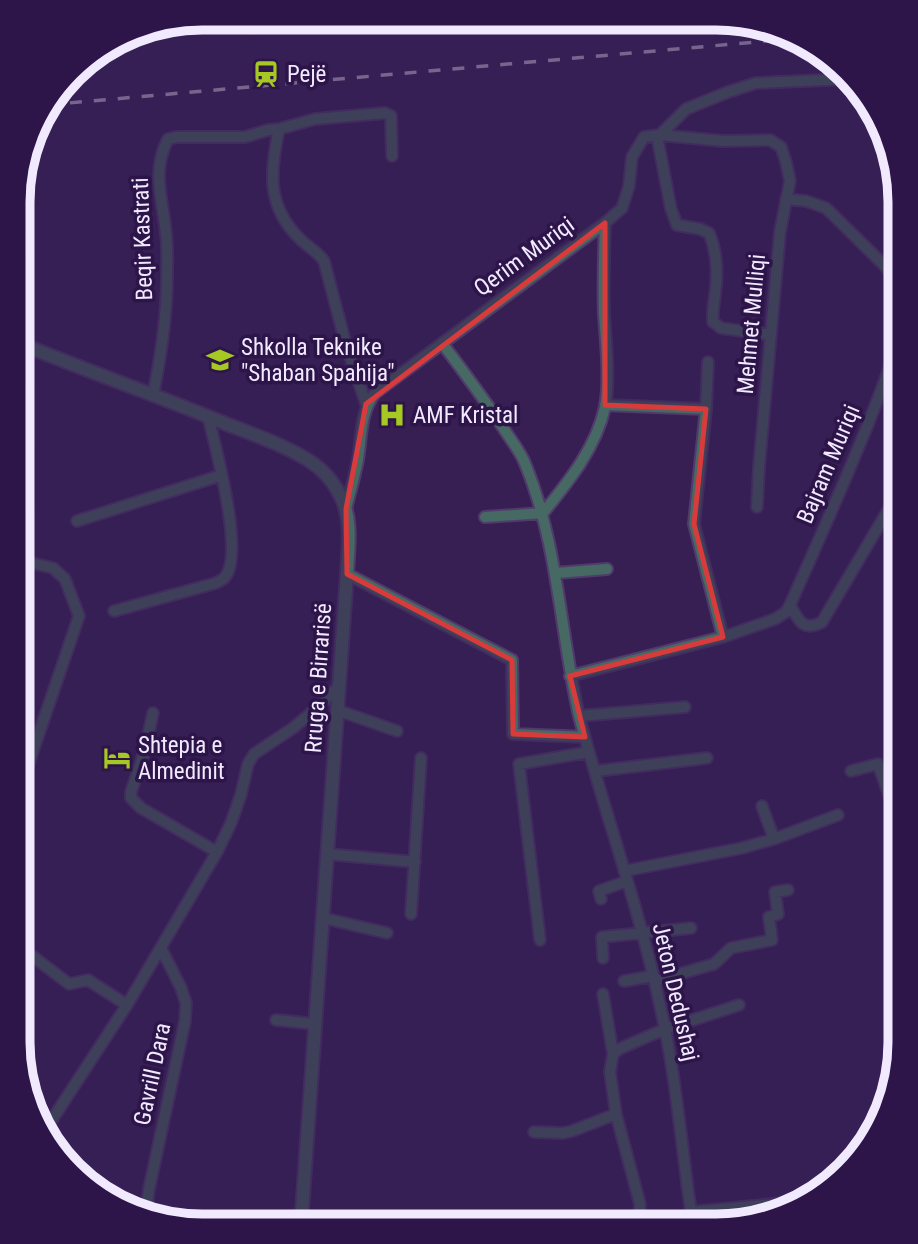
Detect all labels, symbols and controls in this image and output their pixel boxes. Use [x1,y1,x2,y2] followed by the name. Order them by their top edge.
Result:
[251,59,281,89] station icon: Pejë
[287,61,326,88] place label: Pejë
[127,177,158,301] street label: Beqir Kastrati
[469,211,580,302] street label: Qerim Muriqi
[732,253,771,395] street label: Mehmet Mulliqi
[241,334,395,387] place label: Shkolla Teknike "Shaban Spahija"
[205,345,235,375] school or university icon: Shkolla Teknike "Shaban Spahija"
[377,400,407,430] hospital icon: AMF Kristal
[791,401,866,528] street label: Bajram Muriqi
[413,402,518,429] place label: AMF Kristal
[300,602,337,754] street label: Rruga e Birrarisë
[138,732,225,785] place label: Shtepia e Almedinit
[102,743,132,773] hotel icon: Shtepia e Almedinit
[647,921,704,1064] street label: Jeton Dedushaj
[128,1020,177,1128] street label: Gavrill Dara

